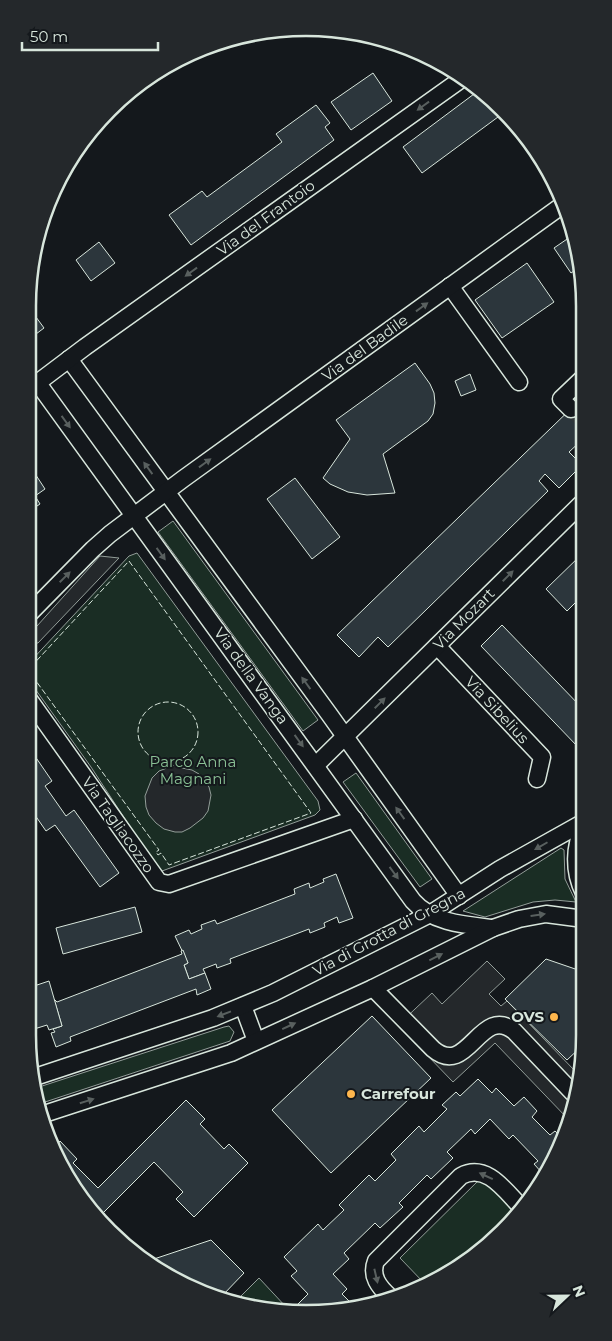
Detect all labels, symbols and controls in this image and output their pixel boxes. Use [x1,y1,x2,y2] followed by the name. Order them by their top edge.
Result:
[22,20,159,52] scale bar
[30,27,68,46] text: 50 m
[416,101,430,111] one-way arrow
[213,176,318,260] street label: Via del Frantoio
[184,267,198,277] one-way arrow
[415,302,429,312] one-way arrow
[318,310,411,385] street label: Via del Badile
[61,415,71,429] one-way arrow
[198,458,212,468] one-way arrow
[142,462,153,475] one-way arrow
[156,547,166,561] one-way arrow
[502,570,514,582] one-way arrow
[59,572,71,584] one-way arrow
[429,584,498,653] street label: Via Mozart
[210,624,293,728] street label: Via della Vanga
[461,672,533,747] street label: Via Sibelius
[301,676,311,690] one-way arrow
[374,697,386,709] one-way arrow
[293,734,304,747] one-way arrow
[150,752,236,788] park label: Parco Anna Magnani
[78,773,159,877] street label: Via Tagliacozzo
[395,806,405,820] one-way arrow
[535,842,548,851] one-way arrow
[388,866,399,879] one-way arrow
[309,883,468,980] street label: Via di Grotta di Gregna
[530,911,546,919] one-way arrow
[428,953,443,961] one-way arrow
[511,1007,544,1026] place label: OVS
[216,1010,231,1018] one-way arrow
[548,1011,560,1023] marker: OVS
[282,1022,296,1030] one-way arrow
[361,1084,436,1103] place label: Carrefour
[345,1088,357,1100] marker: Carrefour
[80,1096,95,1104] one-way arrow
[479,1172,493,1180] one-way arrow
[372,1268,380,1284] one-way arrow
[542,1271,592,1321] north arrow
[569,1283,590,1300] text: N

